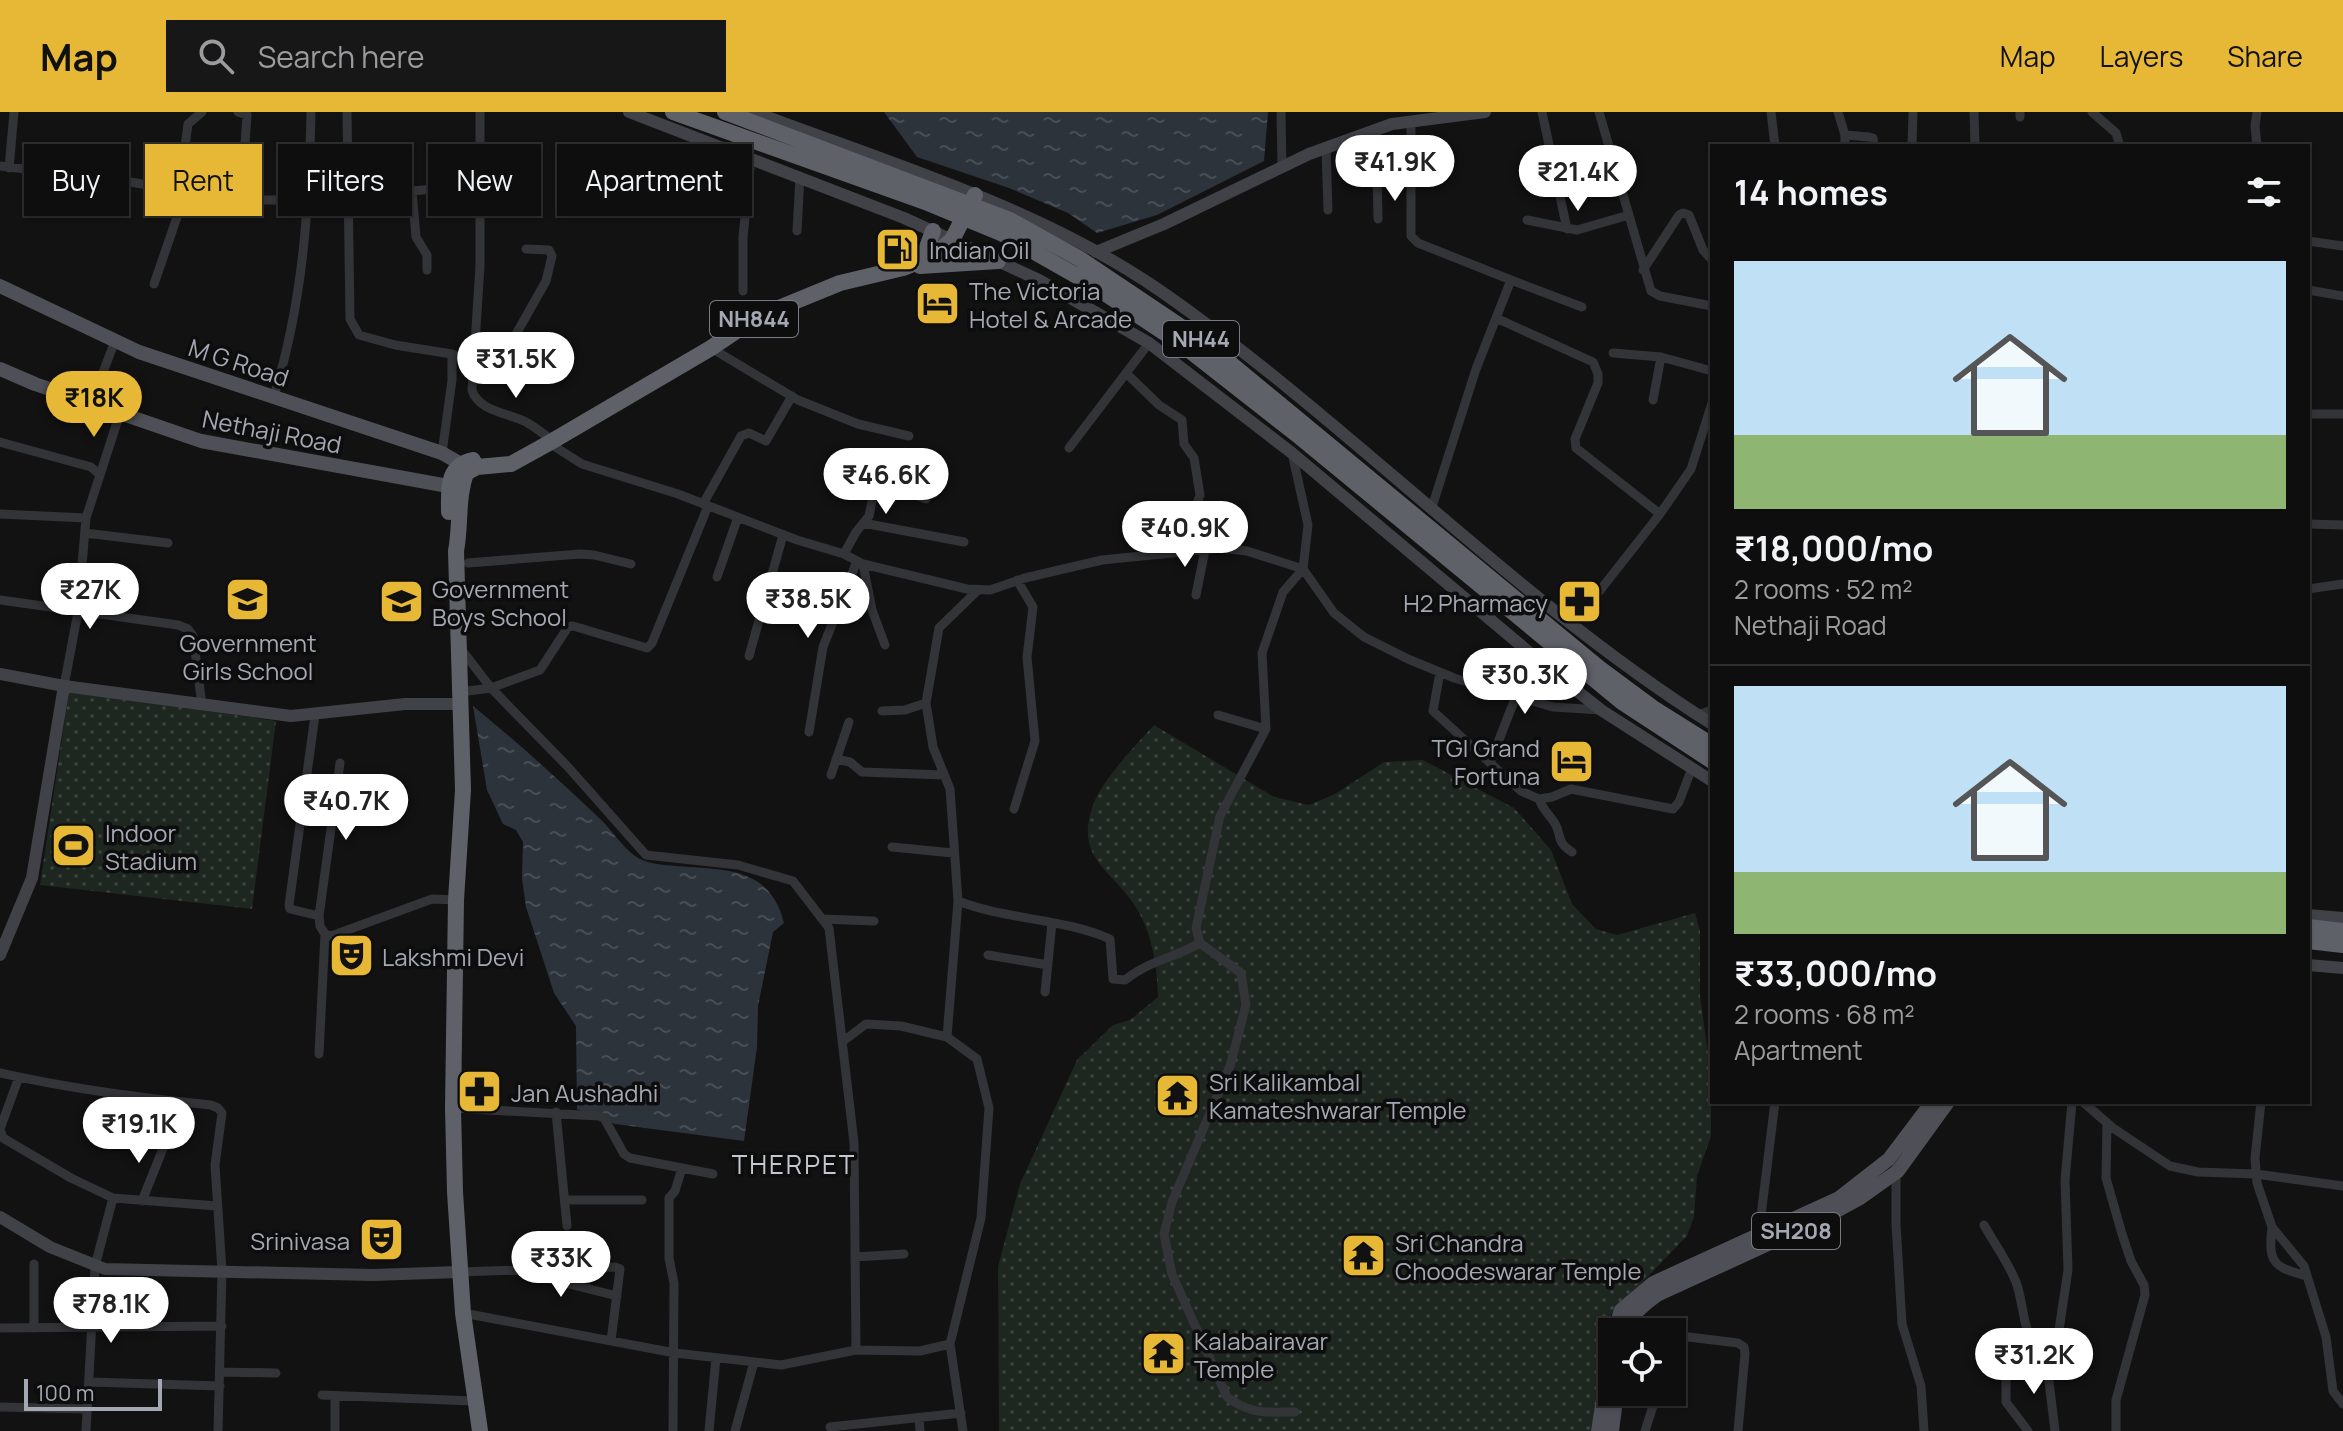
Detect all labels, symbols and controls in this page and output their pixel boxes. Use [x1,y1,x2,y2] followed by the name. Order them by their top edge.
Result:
[166,20,726,92] search box
[40,30,118,82] text: Map
[194,34,238,78] icon: search
[258,36,425,77] text: Search here
[2000,37,2056,75] text: Map
[2100,37,2183,75] text: Layers
[2227,37,2303,75] text: Share
[1330,135,1460,203] pin: ₹41.9K
[1353,143,1437,179] text: ₹41.9K
[24,144,129,216] chip: Buy
[145,144,262,216] chip: Rent
[278,144,412,216] chip: Filters
[428,144,541,216] chip: New
[557,144,752,216] chip: Apartment
[1513,145,1643,213] pin: ₹21.4K
[1537,153,1619,189] text: ₹21.4K
[1734,169,1888,215] text: 14 homes
[2242,170,2286,214] icon: filters
[874,225,922,273] fuel station icon: Indian Oil
[929,233,1030,266] place label: Indian Oil
[969,274,1132,335] place label: The Victoria Hotel & Arcade
[914,280,962,328] hotel icon: The Victoria Hotel & Arcade
[710,301,798,337] road number: NH844
[1938,313,2082,457] icon: home
[1163,321,1239,357] road number: NH44
[185,330,293,394] street label: M G Road
[451,332,581,400] pin: ₹31.5K
[475,340,557,376] text: ₹31.5K
[47,371,141,439] pin: ₹18K
[64,379,124,415] text: ₹18K
[200,401,344,461] street label: Nethaji Road
[821,448,951,516] pin: ₹46.6K
[842,456,930,492] text: ₹46.6K
[1120,501,1250,569] pin: ₹40.9K
[1140,509,1230,545] text: ₹40.9K
[1734,525,1933,571] text: ₹18,000/mo
[43,563,137,631] pin: ₹27K
[59,571,121,607] text: ₹27K
[1734,571,1913,607] text: 2 rooms · 52 m²
[432,572,569,633] place label: Government Boys School
[743,572,873,640] pin: ₹38.5K
[224,576,272,624] school or university icon: Government Girls School
[377,578,425,626] school or university icon: Government Boys School
[1555,578,1603,626] pharmacy icon: H2 Pharmacy
[764,580,852,616] text: ₹38.5K
[1403,586,1548,619] place label: H2 Pharmacy
[1734,607,1887,643] text: Nethaji Road
[179,626,317,687] place label: Government Girls School
[1460,648,1590,716] pin: ₹30.3K
[1481,656,1569,692] text: ₹30.3K
[1432,731,1540,792] place label: TGI Grand Fortuna
[1547,737,1595,785] hotel icon: TGI Grand Fortuna
[1938,738,2082,882] icon: home
[281,774,411,842] pin: ₹40.7K
[302,782,390,818] text: ₹40.7K
[105,816,197,877] place label: Indoor Stadium
[50,822,98,870] sports icon: Indoor Stadium
[327,932,375,980] theatre icon: Lakshmi Devi
[382,940,524,973] place label: Lakshmi Devi
[1734,950,1937,996] text: ₹33,000/mo
[1734,996,1915,1032] text: 2 rooms · 68 m²
[1734,1032,1863,1068] text: Apartment
[1209,1065,1467,1126] place label: Sri Kalikambal Kamateshwarar Temple
[456,1068,504,1116] pharmacy icon: Jan Aushadhi
[1154,1071,1202,1119] temple icon: Sri Kalikambal Kamateshwarar Temple
[511,1076,658,1109] place label: Jan Aushadhi
[74,1097,204,1165] pin: ₹19.1K
[101,1105,177,1141] text: ₹19.1K
[732,1146,856,1182] district label: THERPET
[1752,1213,1840,1249] road number: SH208
[357,1216,405,1264] theatre icon: Srinivasa
[250,1224,350,1257] place label: Srinivasa
[1395,1226,1641,1287] place label: Sri Chandra Choodeswarar Temple
[514,1231,608,1299] pin: ₹33K
[1340,1232,1388,1280] temple icon: Sri Chandra Choodeswarar Temple
[529,1239,593,1275] text: ₹33K
[46,1277,176,1345] pin: ₹78.1K
[72,1285,150,1321] text: ₹78.1K
[1598,1318,1686,1406] map controls
[1598,1318,1686,1406] button: locate
[1194,1324,1328,1385] place label: Kalabairavar Temple
[1969,1328,2099,1396] pin: ₹31.2K
[1139,1330,1187,1378] temple icon: Kalabairavar Temple
[1993,1336,2075,1372] text: ₹31.2K
[24,1375,162,1411] scale bar
[36,1378,94,1408] text: 100 m

